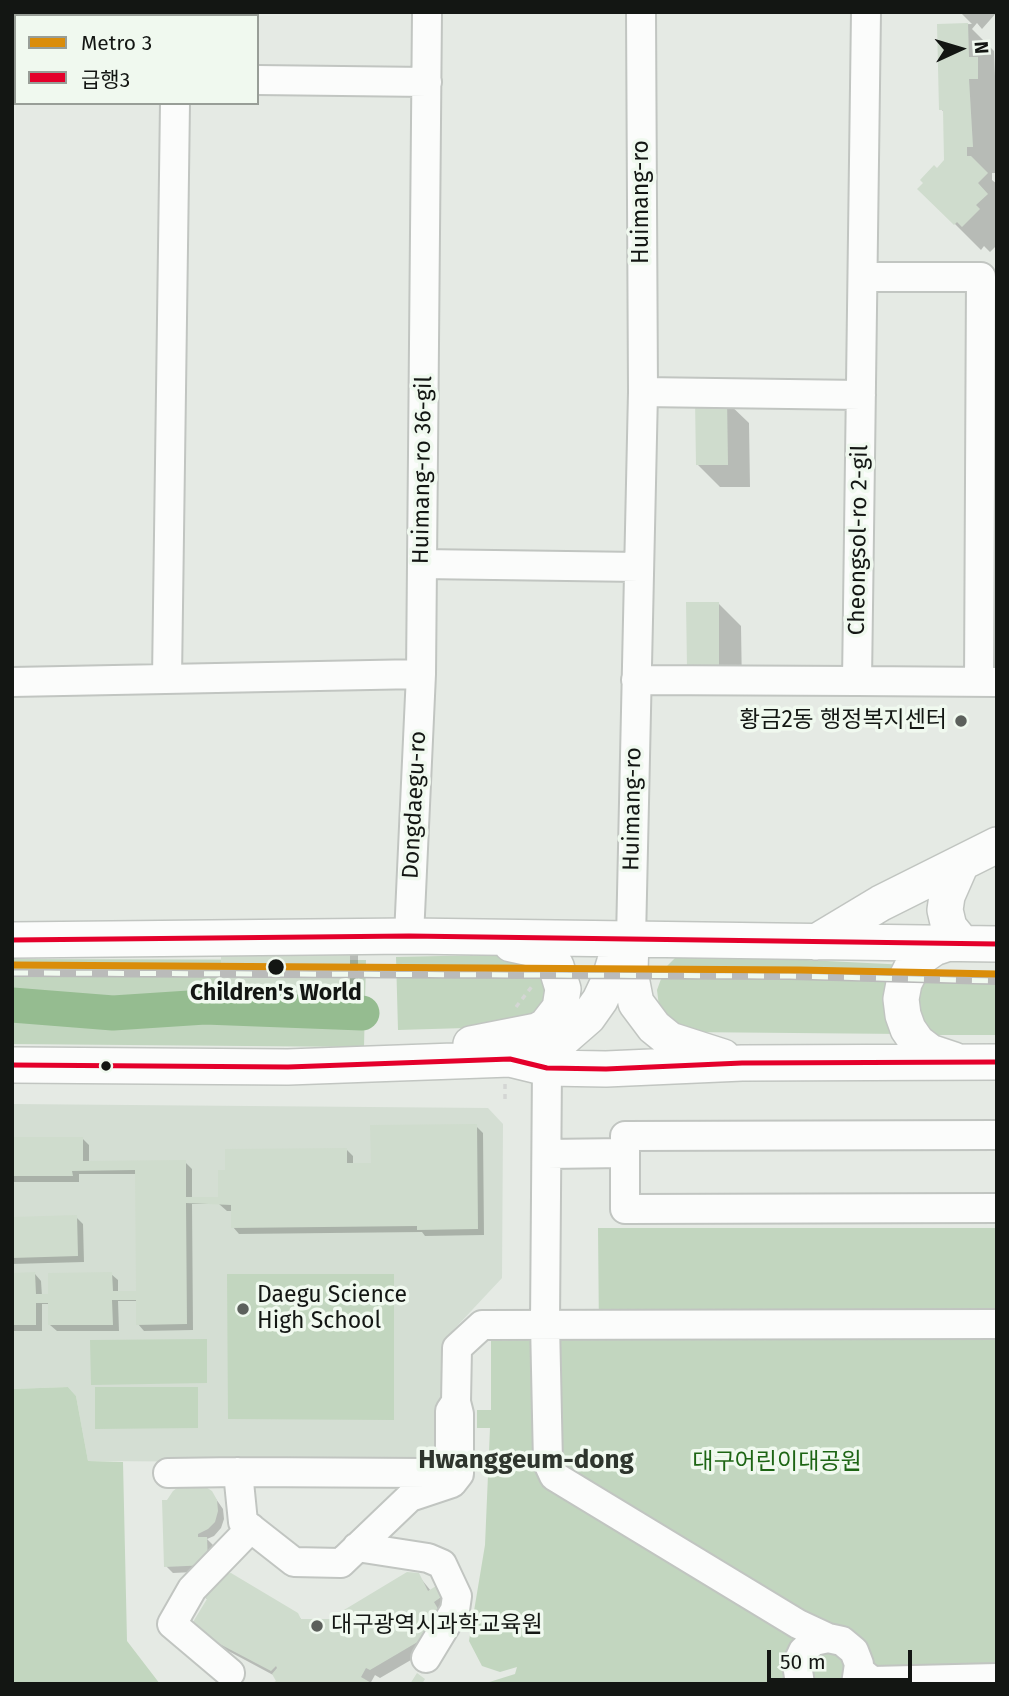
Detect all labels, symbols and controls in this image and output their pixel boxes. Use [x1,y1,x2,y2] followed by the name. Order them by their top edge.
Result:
[14,14,259,105] legend
[925,14,995,84] north arrow
[81,30,152,56] text: Metro 3
[970,40,993,55] text: N
[81,67,130,93] text: 급행3
[628,140,656,264] street label: Huimang-ro
[408,376,438,564] street label: Huimang-ro 36-gil
[844,444,874,636] street label: Cheongsol-ro 2-gil
[739,707,947,735] place label: 황금2동 행정복지센터
[953,713,969,729] marker: 황금2동 행정복지센터
[397,730,433,880] street label: Dongdaegu-ro
[618,747,648,871] street label: Huimang-ro
[266,957,286,977] marker: Children's World
[190,980,362,1008] place label: Children's World
[99,1059,113,1073] unlabelled marker
[257,1282,407,1336] place label: Daegu Science High School
[235,1301,251,1317] marker: Daegu Science High School
[418,1445,634,1477] district label: Hwanggeum-dong
[692,1449,862,1477] park label: 대구어린이대공원
[331,1612,543,1640] place label: 대구광역시과학교육원
[309,1618,325,1634] marker: 대구광역시과학교육원
[771,1636,916,1680] scale bar
[780,1649,826,1675] text: 50 m

